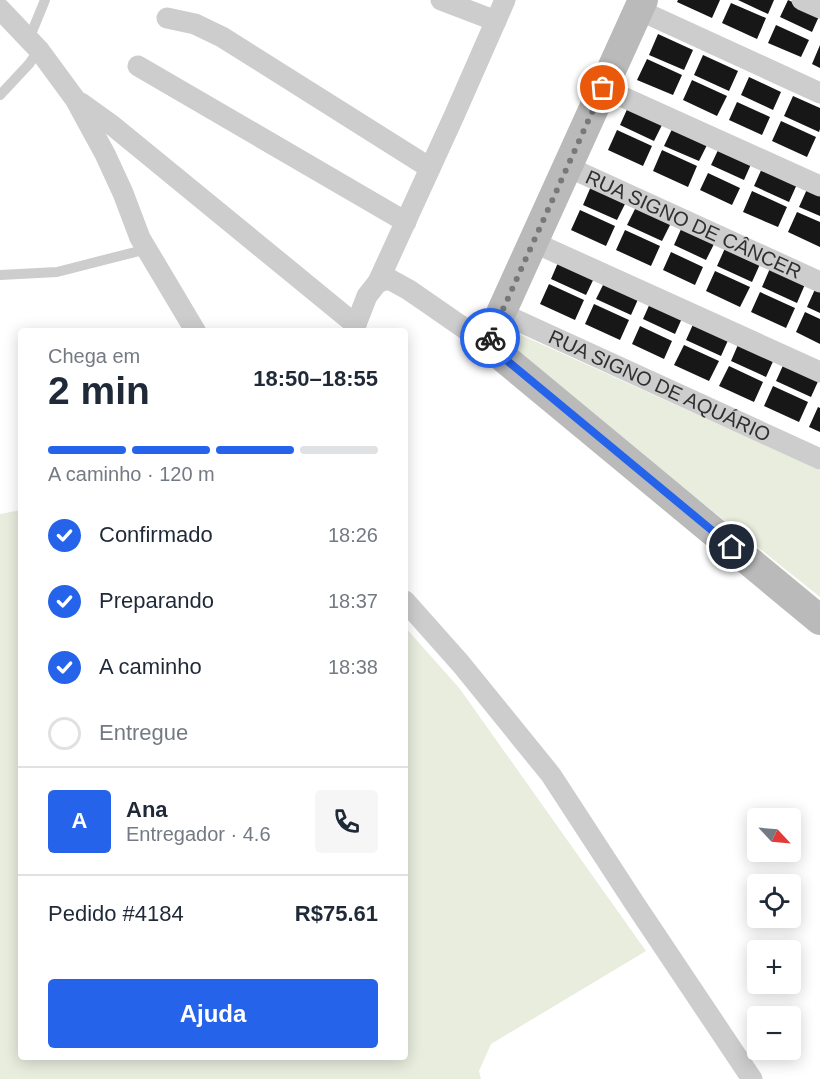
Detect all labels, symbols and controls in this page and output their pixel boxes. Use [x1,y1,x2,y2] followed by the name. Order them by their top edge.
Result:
[577,62,628,113] pin
[586,71,619,104] icon: bag
[582,166,805,283] street label: RUA SIGNO DE CÂNCER
[460,308,520,368] courier
[474,322,507,355] icon: bike
[545,325,774,446] street label: RUA SIGNO DE AQUÁRIO
[48,345,140,367] text: Chega em
[253,366,378,391] text: 18:50–18:55
[48,369,150,412] text: 2 min
[48,463,215,485] text: A caminho · 120 m
[48,519,81,552] icon: check
[706,521,757,572] pin
[99,522,213,547] text: Confirmado
[328,524,378,546] text: 18:26
[715,530,748,563] icon: home
[48,585,81,618] icon: check
[99,588,214,613] text: Preparando
[328,590,378,612] text: 18:37
[48,651,81,684] icon: check
[99,654,202,679] text: A caminho
[328,656,378,678] text: 18:38
[99,720,188,745] text: Entregue
[315,790,378,853] button: phone
[126,797,168,822] text: Ana
[72,808,87,833] text: A
[747,808,801,862] north arrow
[747,808,801,1060] map controls
[126,823,271,845] text: Entregador · 4.6
[747,874,801,928] button: locate
[48,901,184,926] text: Pedido #4184
[295,901,378,926] text: R$75.61
[747,940,801,994] button: +
[48,979,378,1048] button: Ajuda
[747,1006,801,1060] button: −

